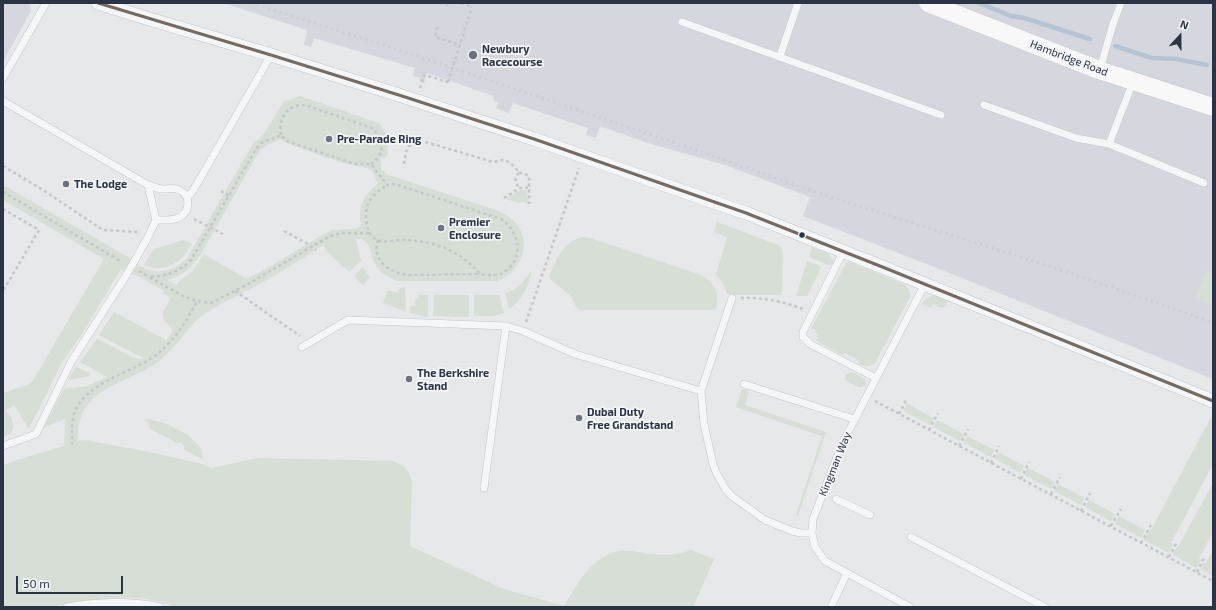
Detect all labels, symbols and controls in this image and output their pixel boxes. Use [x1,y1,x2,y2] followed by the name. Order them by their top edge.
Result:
[1160,16,1200,56] north arrow
[1178,17,1191,32] text: N
[1028,37,1110,79] street label: Hambridge Road
[482,42,542,68] place label: Newbury Racecourse
[467,49,479,61] marker: Newbury Racecourse
[337,132,421,146] place label: Pre-Parade Ring
[324,134,334,144] marker: Pre-Parade Ring
[74,177,127,191] place label: The Lodge
[61,179,71,189] marker: The Lodge
[449,215,501,241] place label: Premier Enclosure
[436,223,446,233] marker: Premier Enclosure
[797,230,807,240] unlabelled marker
[417,366,489,392] place label: The Berkshire Stand
[404,374,414,384] marker: The Berkshire Stand
[587,405,673,431] place label: Dubai Duty Free Grandstand
[574,413,584,423] marker: Dubai Duty Free Grandstand
[816,430,854,498] street label: Kingman Way
[18,568,125,594] scale bar
[23,576,50,590] text: 50 m

